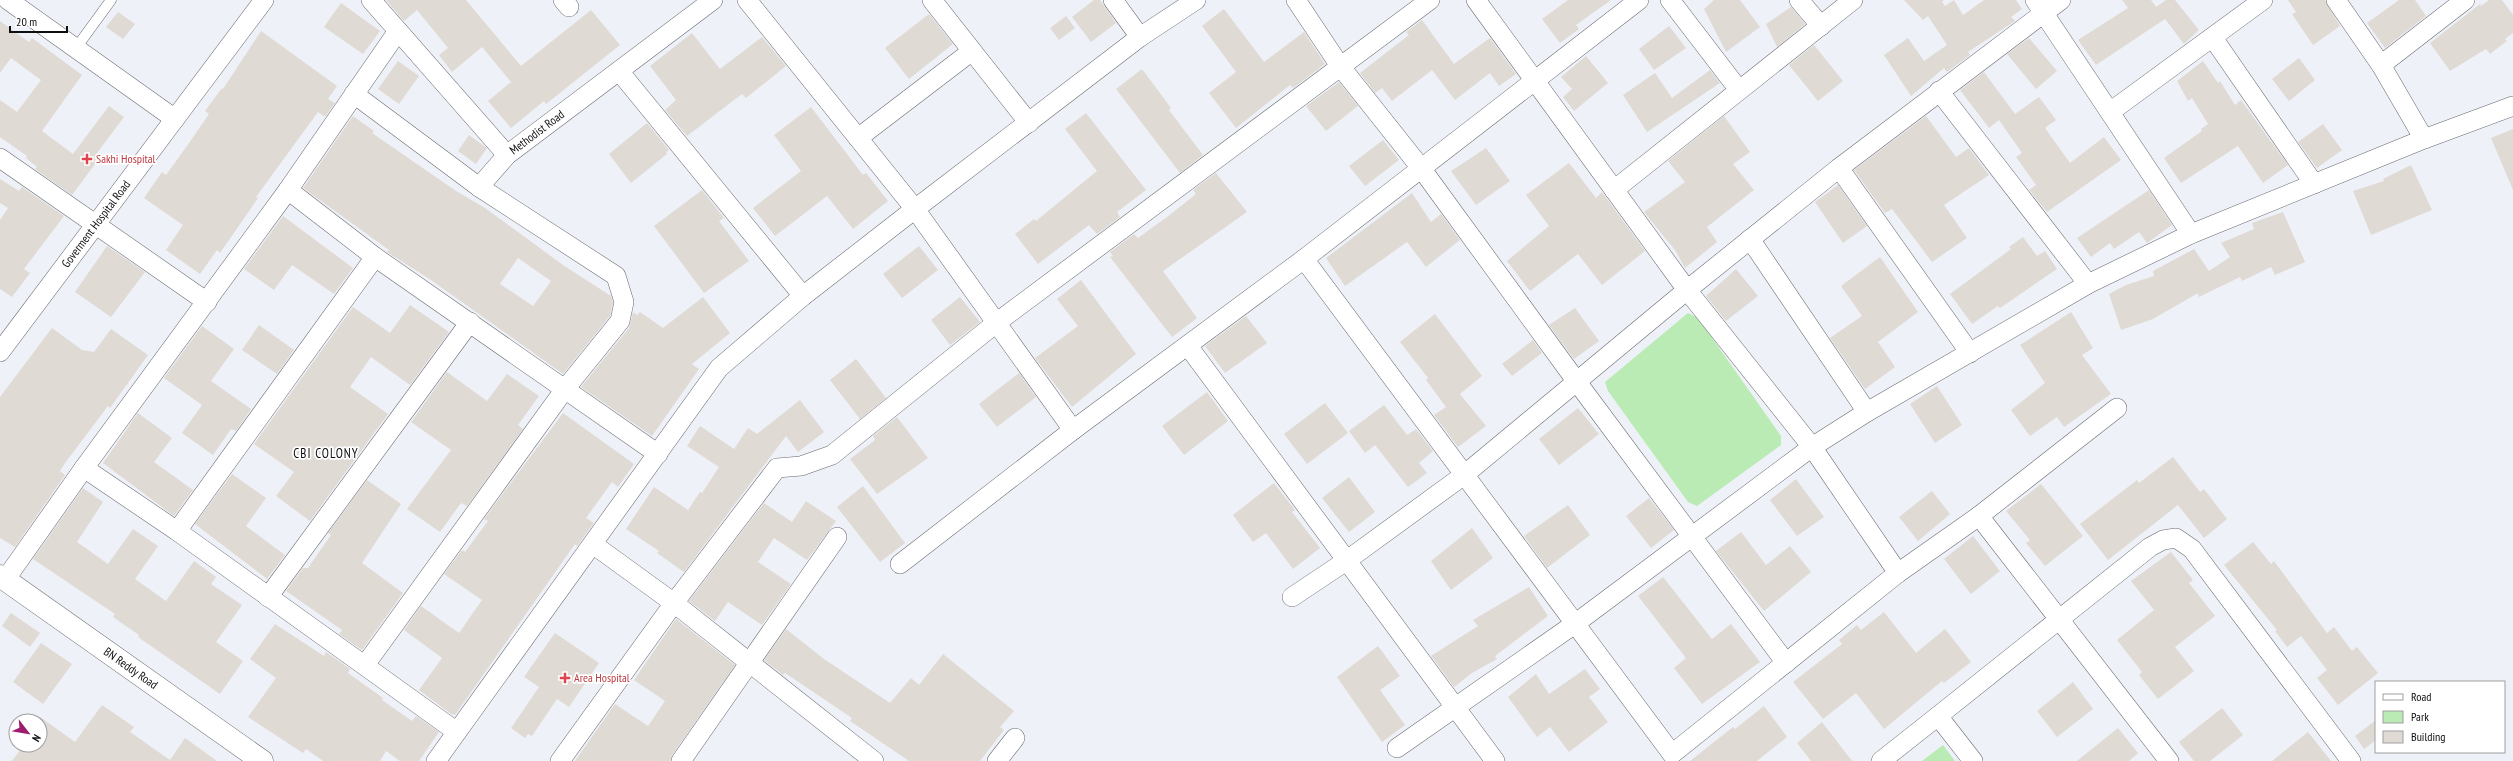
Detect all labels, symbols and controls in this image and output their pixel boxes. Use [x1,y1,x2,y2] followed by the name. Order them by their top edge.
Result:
[10,8,67,34] scale bar
[16,14,37,29] text: 20 m
[506,107,567,157] street label: Methodist Road
[96,151,156,166] place label: Sakhi Hospital
[81,153,93,165] marker: Sakhi Hospital
[58,177,133,270] street label: Goverment Hospital Road
[293,445,359,462] district label: CBI COLONY
[101,644,161,692] street label: BN Reddy Road
[574,670,630,685] place label: Area Hospital
[559,672,571,684] marker: Area Hospital
[2375,681,2505,753] legend
[2411,689,2431,704] text: Road
[2411,709,2429,724] text: Park
[8,713,48,753] north arrow
[2411,729,2446,744] text: Building
[29,732,44,744] text: N

